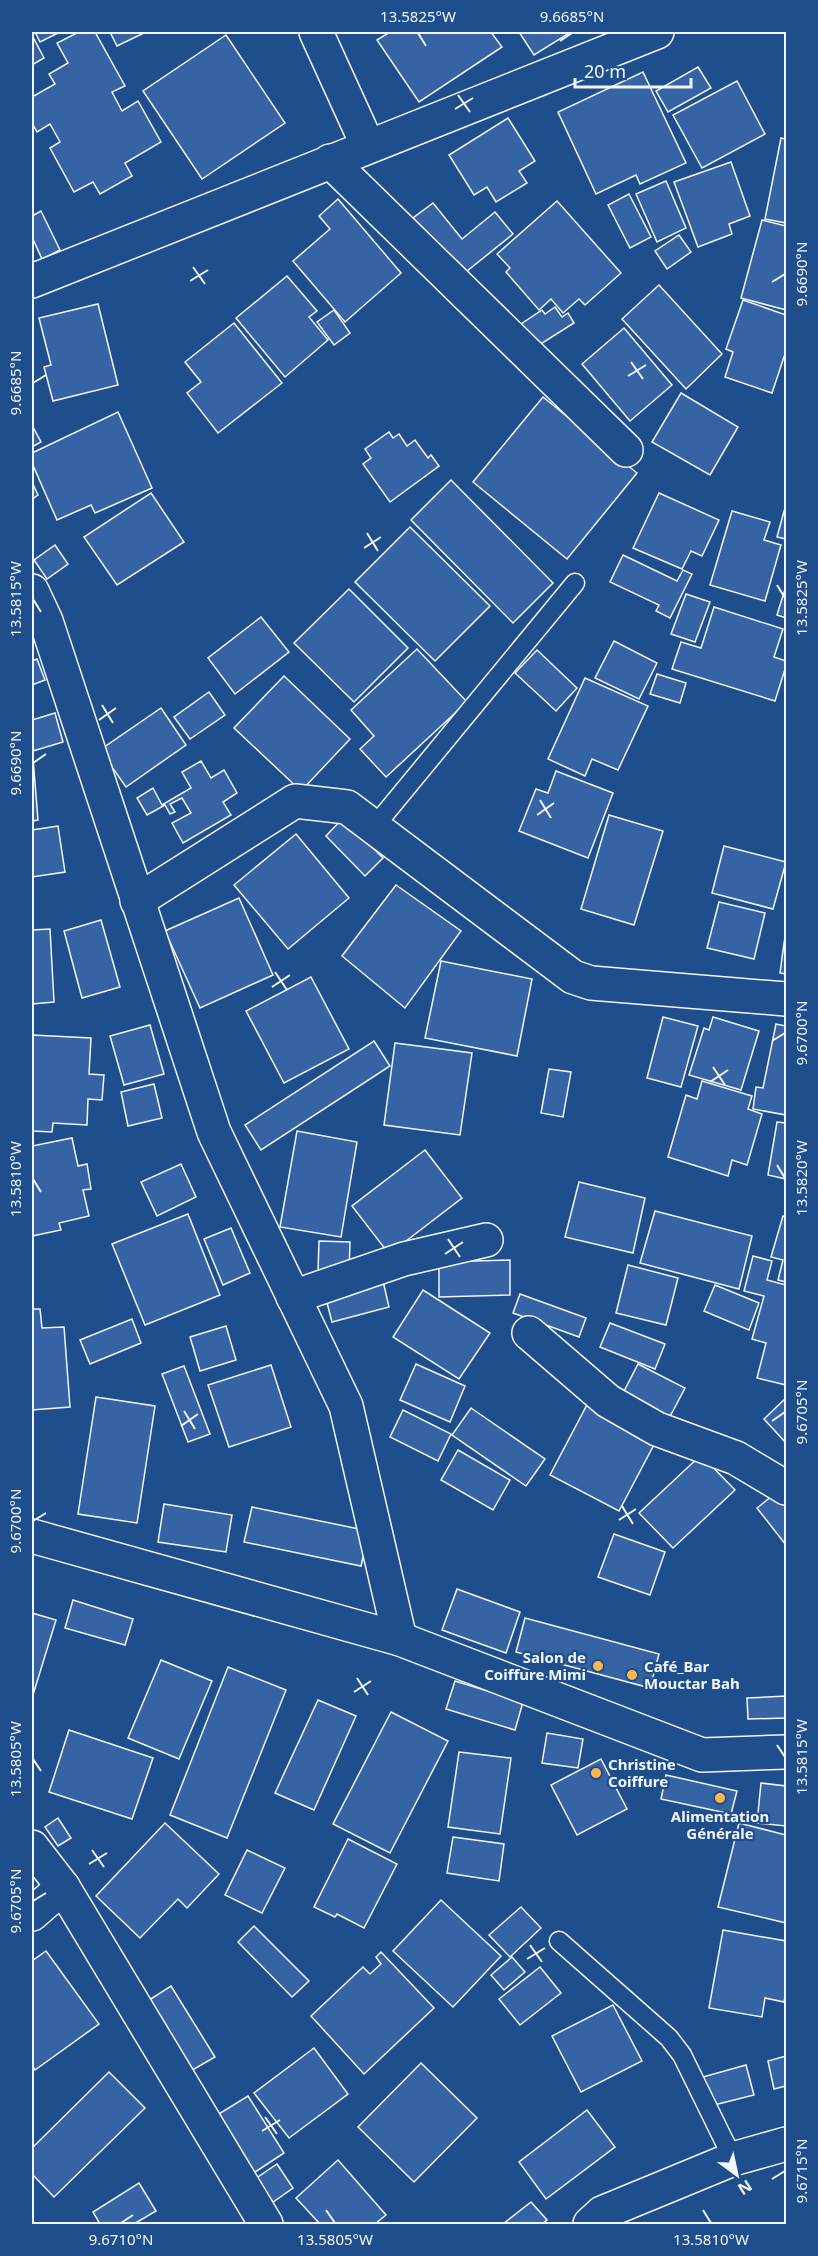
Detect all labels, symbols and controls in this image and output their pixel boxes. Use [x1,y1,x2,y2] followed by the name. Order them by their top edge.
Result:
[380,6,456,26] text: 13.5825°W
[540,6,604,26] text: 9.6685°N
[575,51,690,89] scale bar
[584,59,626,83] text: 20 m
[791,242,811,306] text: 9.6690°N
[5,351,25,415] text: 9.6685°N
[791,560,811,636] text: 13.5825°W
[5,561,25,637] text: 13.5815°W
[5,731,25,795] text: 9.6690°N
[791,1001,811,1065] text: 9.6700°N
[791,1140,811,1216] text: 13.5820°W
[5,1141,25,1217] text: 13.5810°W
[791,1380,811,1444] text: 9.6705°N
[5,1489,25,1553] text: 9.6700°N
[484,1647,586,1684] place label: Salon de Coiffure Mimi
[644,1656,740,1693] place label: Café_Bar Mouctar Bah
[591,1659,605,1673] marker: Salon de Coiffure Mimi
[625,1668,639,1682] marker: Café_Bar Mouctar Bah
[791,1719,811,1795] text: 13.5815°W
[5,1721,25,1797] text: 13.5805°W
[608,1754,676,1791] place label: Christine Coiffure
[589,1766,603,1780] marker: Christine Coiffure
[713,1791,727,1805] marker: Alimentation Générale
[671,1806,769,1843] place label: Alimentation Générale
[5,1869,25,1933] text: 9.6705°N
[791,2139,811,2203] text: 9.6715°N
[707,2145,767,2205] north arrow
[734,2175,757,2200] text: N
[89,2229,153,2249] text: 9.6710°N
[297,2229,373,2249] text: 13.5805°W
[673,2229,749,2249] text: 13.5810°W

